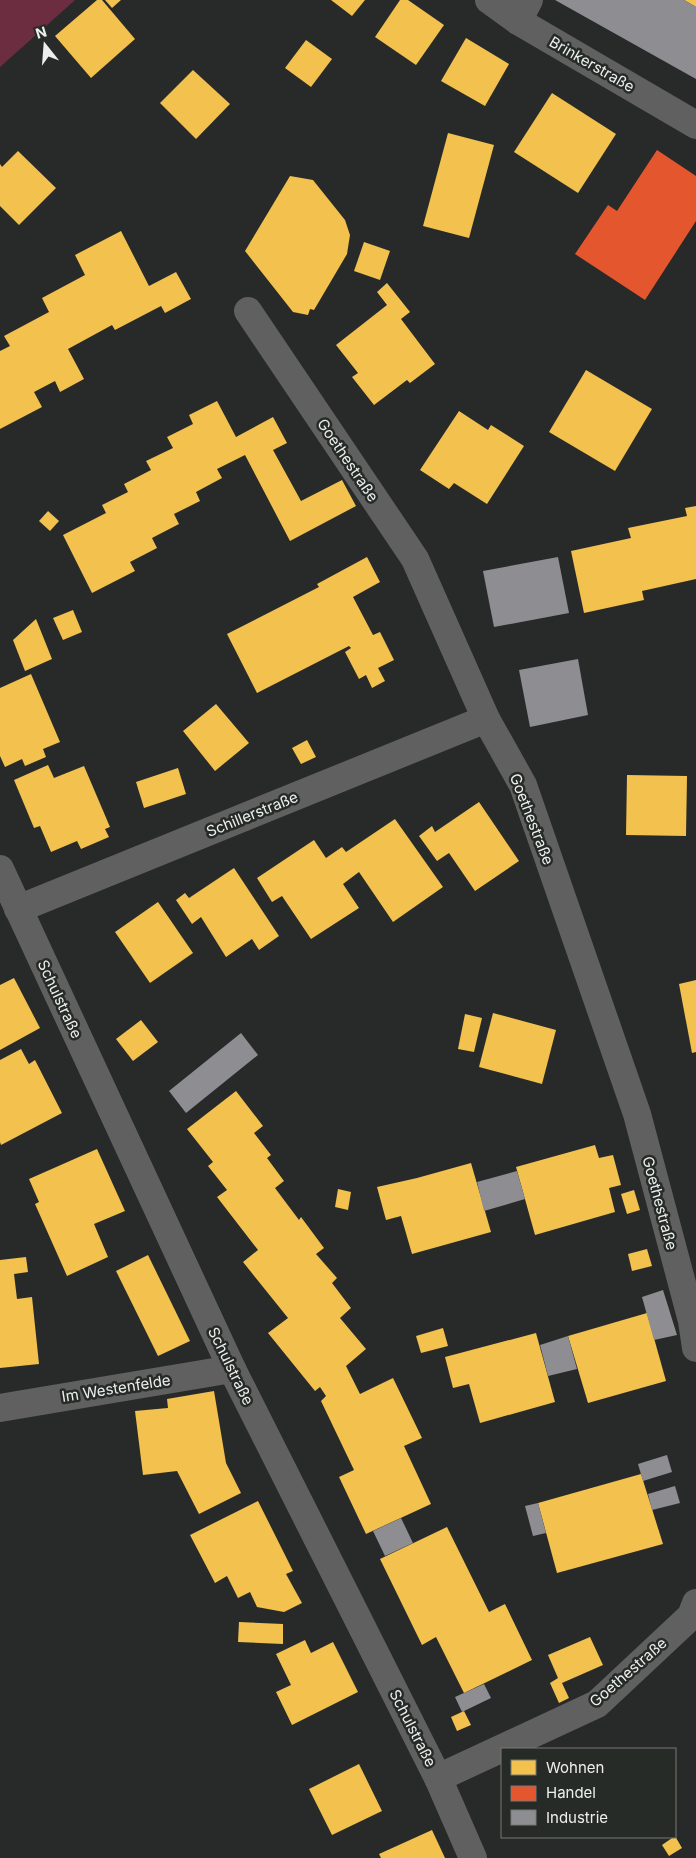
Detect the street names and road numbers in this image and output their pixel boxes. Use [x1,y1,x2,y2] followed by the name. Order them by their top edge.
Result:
[546,32,638,96] street label: Brinkerstraße
[313,415,383,505] street label: Goethestraße
[506,771,558,867] street label: Goethestraße
[203,787,301,841] street label: Schillerstraße
[34,957,86,1041] street label: Schulstraße
[638,1154,682,1252] street label: Goethestraße
[204,1324,258,1408] street label: Schulstraße
[60,1370,172,1406] street label: Im Westenfelde
[585,1633,671,1711] street label: Goethestraße
[385,1686,441,1770] street label: Schulstraße

